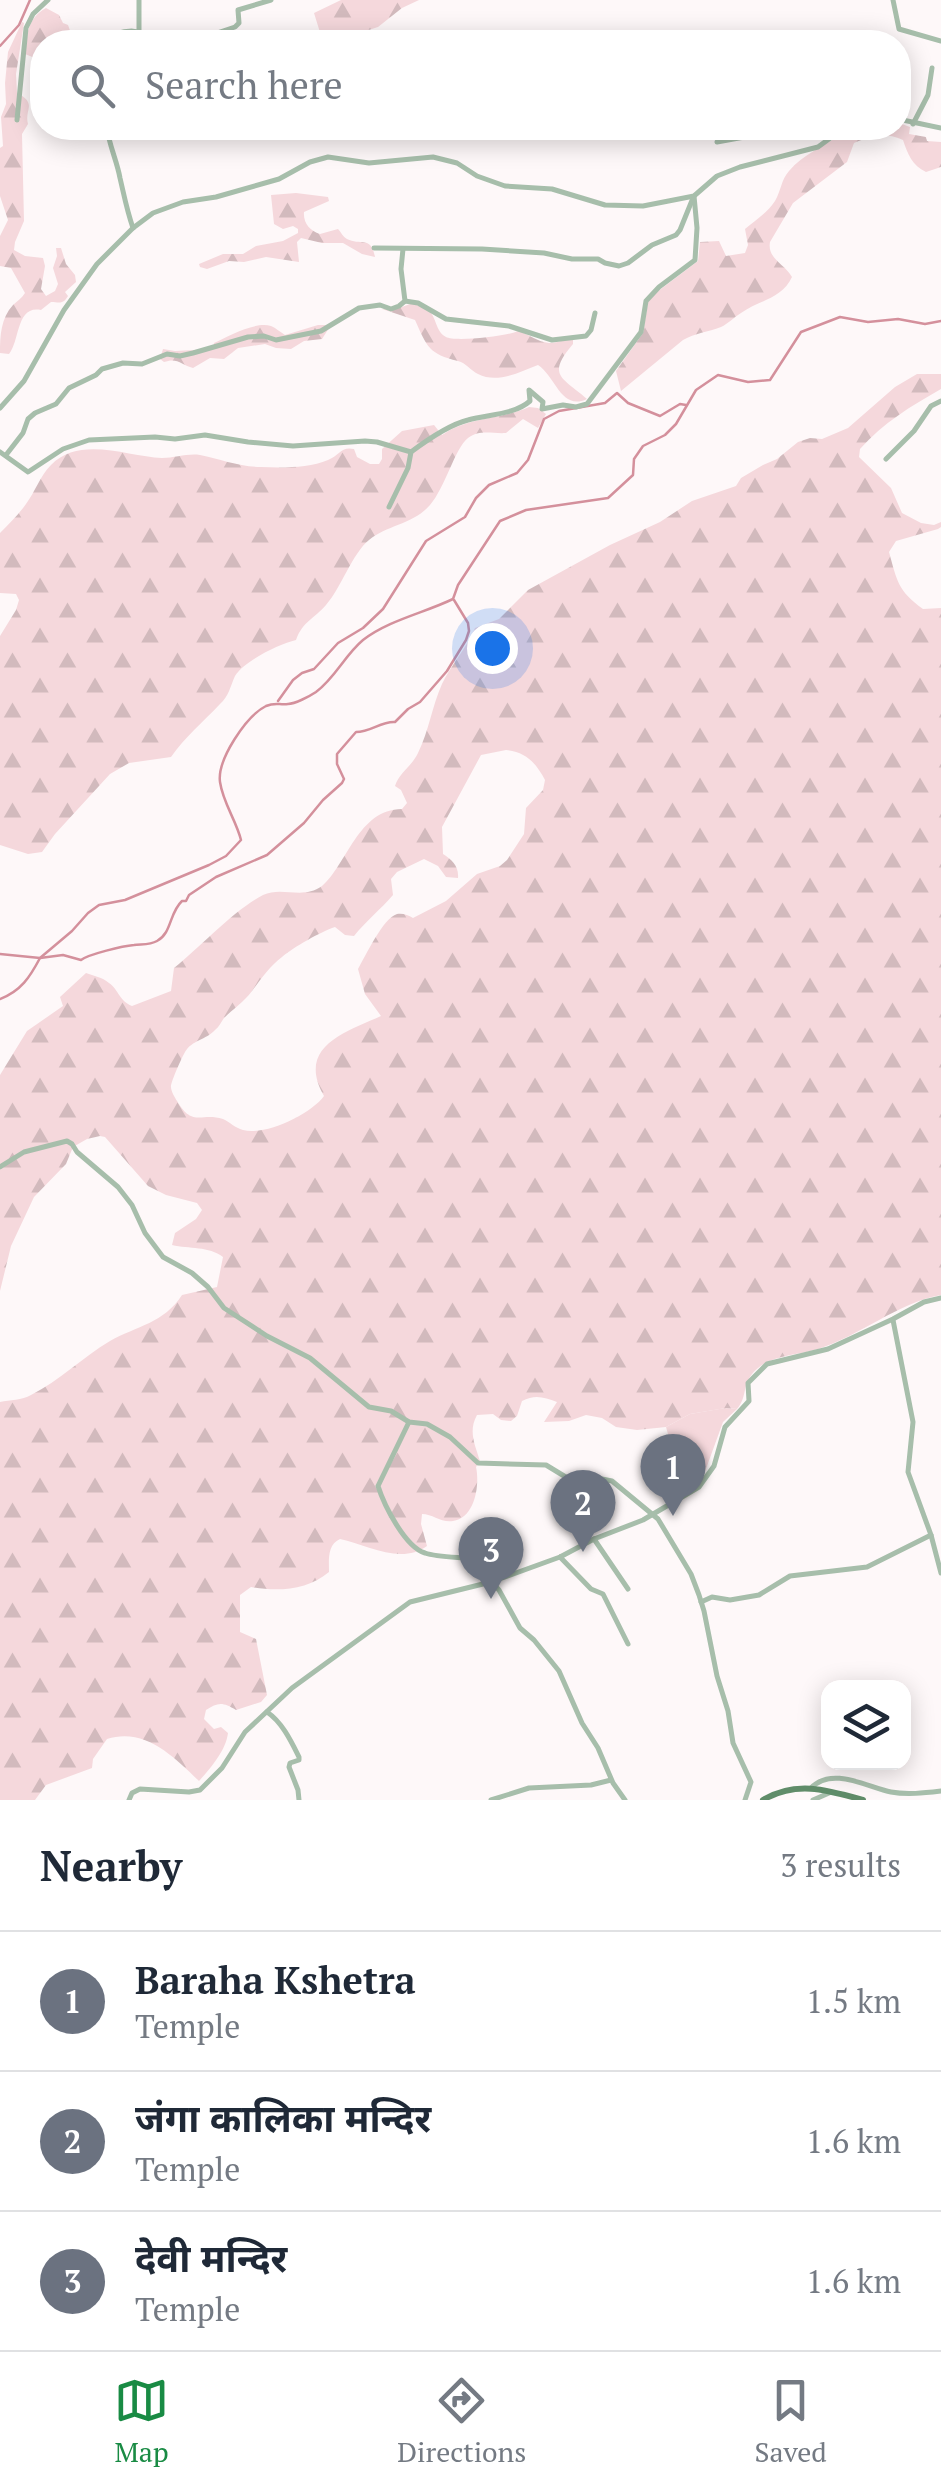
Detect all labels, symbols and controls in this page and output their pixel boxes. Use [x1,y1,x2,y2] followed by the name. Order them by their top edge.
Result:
[30,30,911,140] search box
[65,58,120,113] icon: search
[145,60,343,110] text: Search here
[467,623,518,674] your location
[640,1434,706,1516] pin: 1
[550,1470,616,1552] pin: 2
[458,1516,524,1599] pin: 3
[821,1680,911,1770] map controls
[821,1680,911,1770] button: layers
[40,1837,182,1893] text: Nearby
[780,1844,901,1886] text: 3 results
[135,1955,416,2005] text: Baraha Kshetra
[63,1980,82,2022] text: 1
[806,1980,901,2022] text: 1.5 km
[135,2005,240,2047] text: Temple
[135,2093,431,2143] text: जंगा कालिका मन्दिर
[63,2120,82,2162] text: 2
[806,2120,901,2162] text: 1.6 km
[135,2148,240,2190] text: Temple
[135,2233,287,2283] text: देवी मन्दिर
[63,2260,82,2302] text: 3
[806,2260,901,2302] text: 1.6 km
[135,2288,240,2330] text: Temple
[114,2373,169,2470] tab: Map
[397,2373,526,2470] tab: Directions
[754,2373,827,2470] tab: Saved

